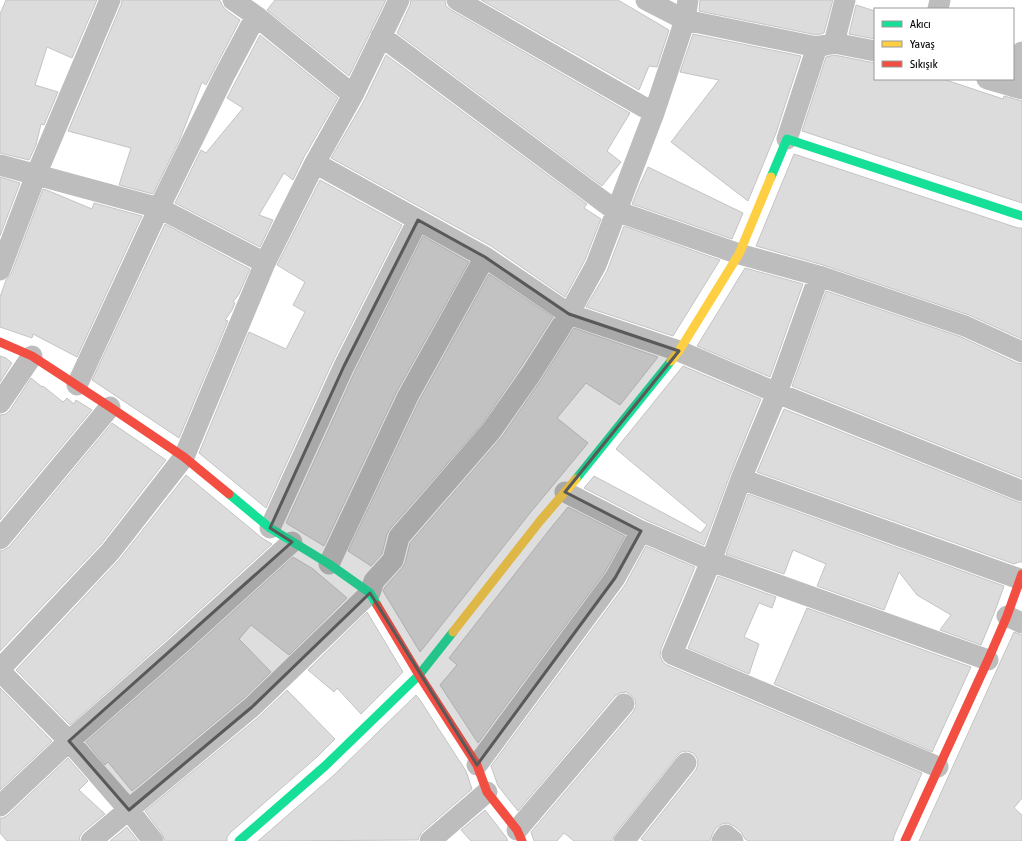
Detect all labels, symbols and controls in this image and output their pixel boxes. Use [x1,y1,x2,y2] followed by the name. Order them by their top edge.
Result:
[874,8,1014,80] legend
[910,17,931,31] text: Akıcı
[910,37,935,51] text: Yavaş
[910,57,938,71] text: Sıkışık

